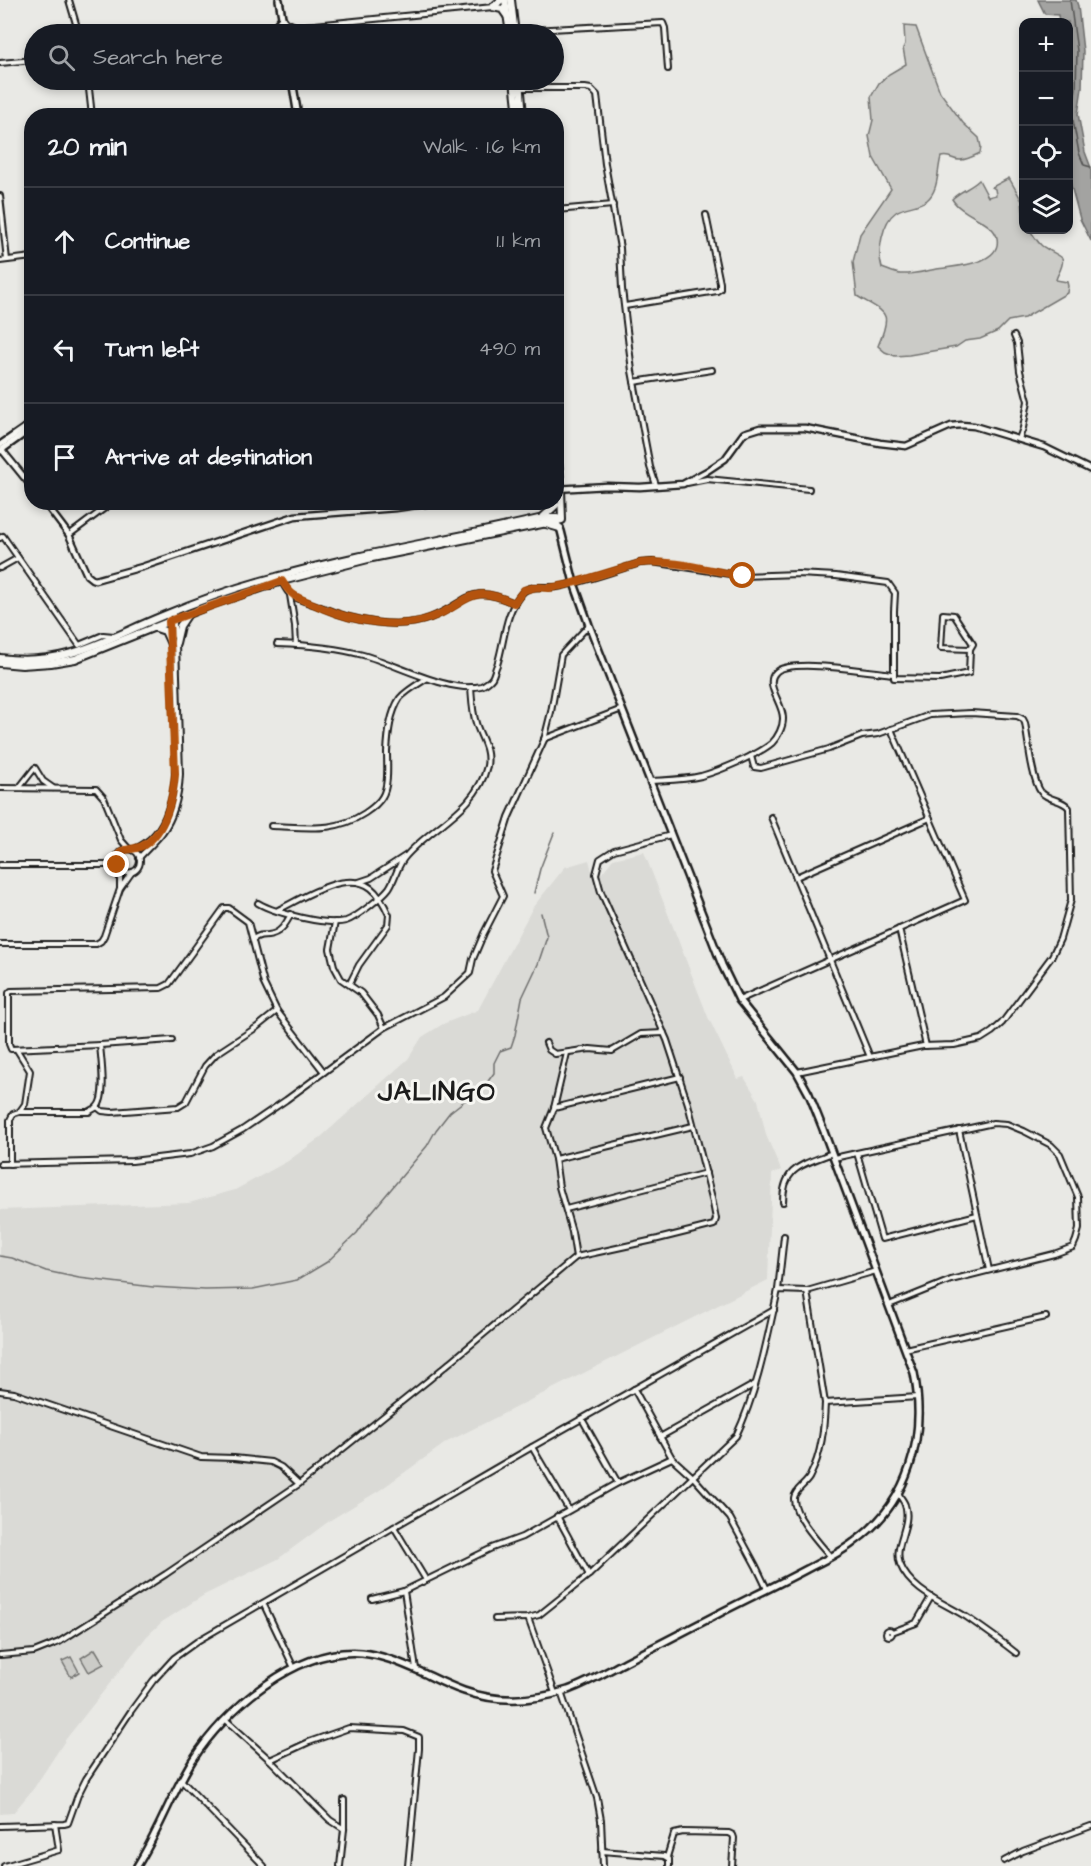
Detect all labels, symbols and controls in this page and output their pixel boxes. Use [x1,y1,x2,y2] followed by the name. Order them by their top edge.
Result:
[1019,18,1073,234] map controls
[1019,18,1073,72] button: +
[24,24,564,90] search box
[45,41,78,74] icon: search
[93,42,223,73] text: Search here
[1019,72,1073,126] button: −
[1019,126,1073,180] button: locate
[48,129,127,165] text: 20 min
[423,133,540,161] text: Walk · 1.6 km
[1019,180,1073,234] button: layers
[48,225,81,258] icon: ahead
[105,226,190,257] text: Continue
[496,227,540,255] text: 1.1 km
[48,333,81,366] icon: left
[105,334,199,365] text: Turn left
[479,335,540,363] text: 490 m
[48,441,81,474] icon: arrive
[105,442,312,473] text: Arrive at destination
[729,562,755,588] route start
[103,851,129,877] route end
[377,1073,496,1111] district label: JALINGO

